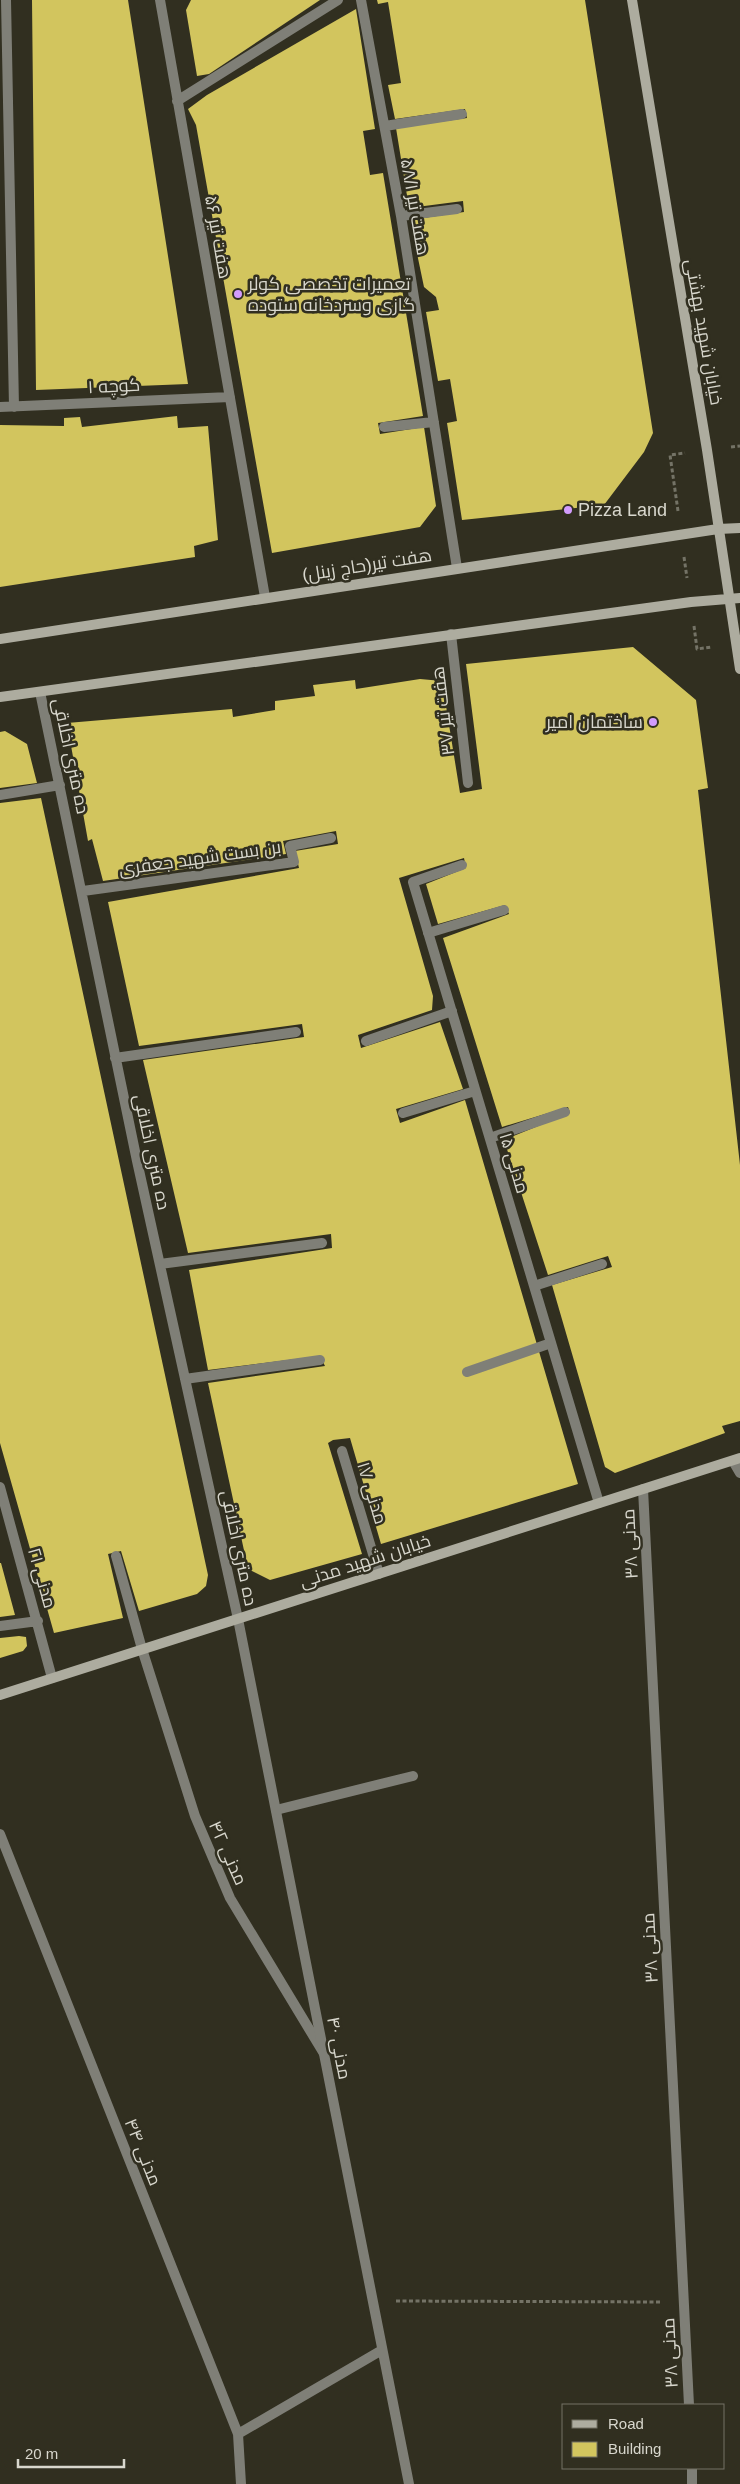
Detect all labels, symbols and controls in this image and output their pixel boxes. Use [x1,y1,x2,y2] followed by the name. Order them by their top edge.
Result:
[396,157,433,257] street label: هفت تیر ۵۸/۱
[200,194,235,281] street label: هفت تیر ۵۶
[680,258,727,407] street label: خیابان شهید بهشتی
[247,274,415,316] place label: تعمیرات تخصصی کولر گازی وسردخانه ستوده
[232,288,244,300] marker: تعمیرات تخصصی کولر گازی وسردخانه ستوده
[87,375,141,399] street label: کوچه ۱
[578,500,667,520] place label: Pizza Land
[562,504,574,516] marker: Pizza Land
[301,545,434,587] street label: هفت تیر(حاج زینل)
[428,665,459,757] street label: هفت تیر ۳۷
[48,696,93,816] street label: ده متری اخلاقی
[545,712,643,733] place label: ساختمان امیر
[647,716,659,728] marker: ساختمان امیر
[118,837,283,880] street label: بن بست شهید جعفری
[129,1092,174,1212] street label: ده متری اخلاقی
[494,1130,533,1196] street label: مدنی ۱۵
[352,1460,391,1527] street label: مدنی ۱۷
[216,1488,261,1608] street label: ده متری اخلاقی
[618,1508,643,1580] street label: مدنی ۳۸
[297,1530,433,1593] street label: خیابان شهید مدنی
[23,1545,60,1611] street label: مدنی ۲۱
[204,1818,251,1889] street label: مدنی ۴۲
[638,1912,663,1984] street label: مدنی ۳۸
[322,2015,355,2081] street label: مدنی ۴۰
[120,2115,166,2189] street label: مدنی ۴۴
[658,2317,683,2389] street label: مدنی ۳۸
[562,2404,725,2469] legend
[608,2415,644,2432] text: Road
[18,2436,124,2468] scale bar
[608,2440,661,2457] text: Building
[25,2445,58,2462] text: 20 m

